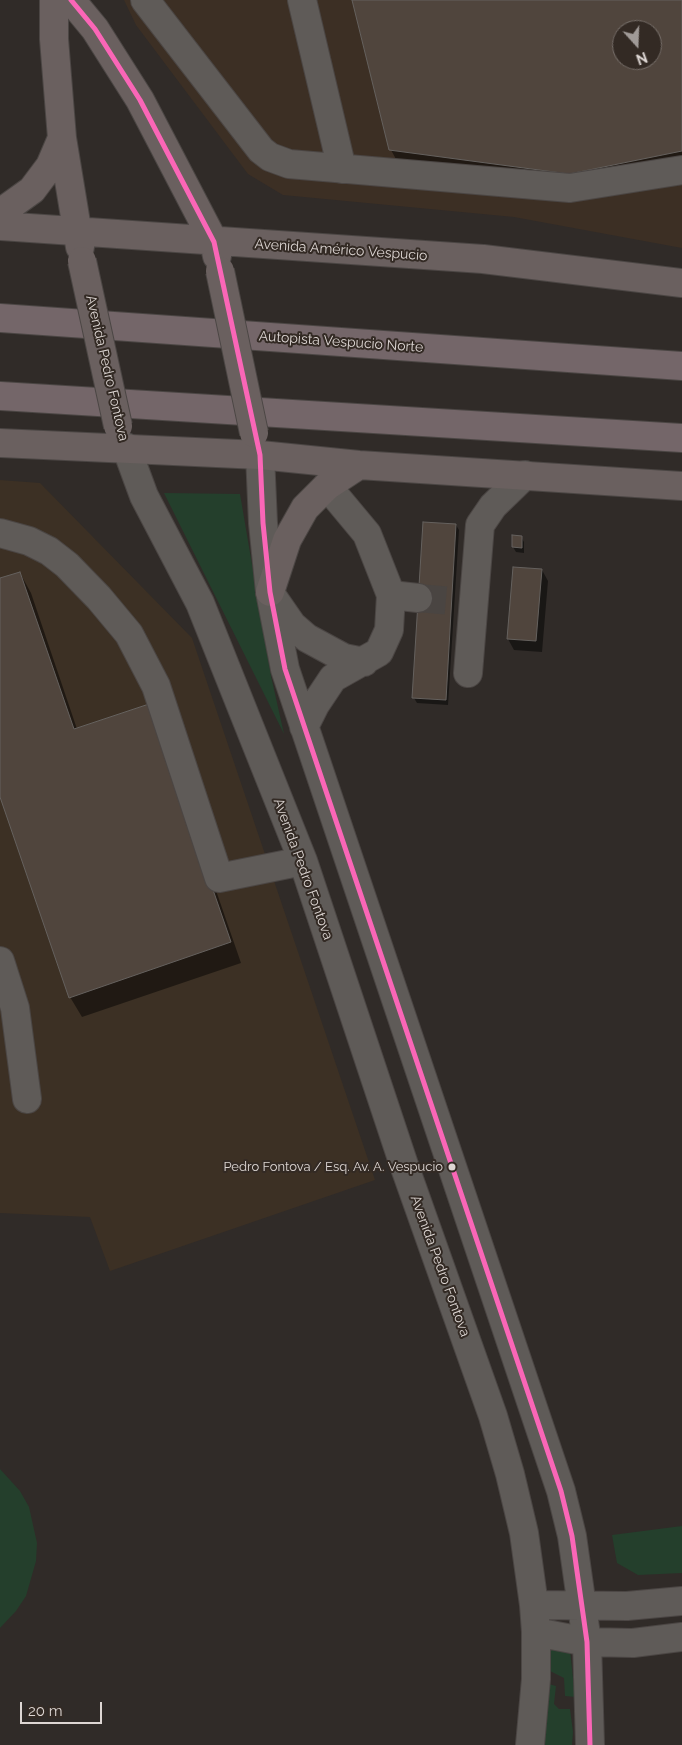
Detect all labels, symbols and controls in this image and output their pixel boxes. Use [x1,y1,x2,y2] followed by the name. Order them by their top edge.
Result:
[612,20,662,70] north arrow
[634,49,650,68] text: N
[254,236,428,264] street label: Avenida Américo Vespucio
[82,293,132,443] street label: Avenida Pedro Fontova
[258,328,424,356] street label: Autopista Vespucio Norte
[270,796,336,942] street label: Avenida Pedro Fontova
[223,1159,443,1175] place label: Pedro Fontova / Esq. Av. A. Vespucio
[447,1162,457,1172] marker: Pedro Fontova / Esq. Av. A. Vespucio
[407,1193,473,1339] street label: Avenida Pedro Fontova
[22,1692,105,1724] scale bar
[28,1702,63,1720] text: 20 m

